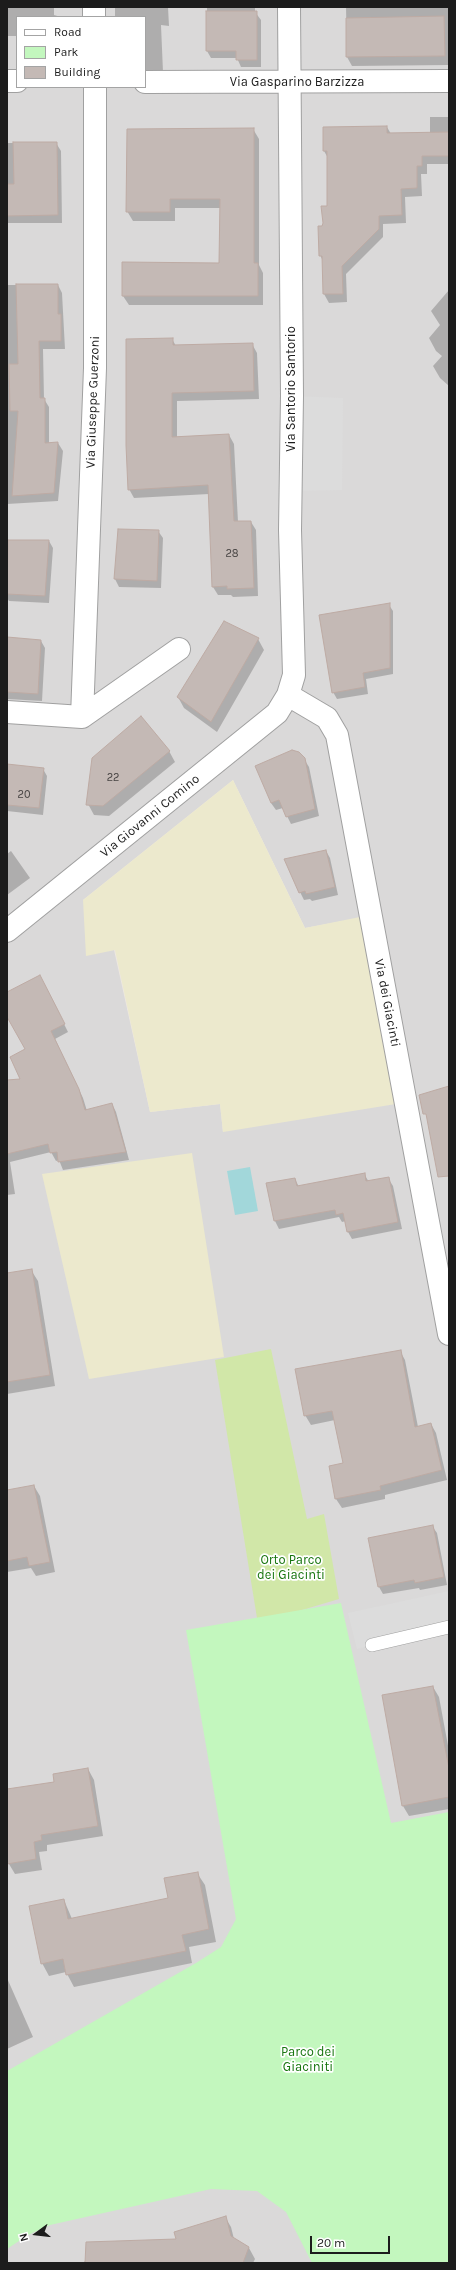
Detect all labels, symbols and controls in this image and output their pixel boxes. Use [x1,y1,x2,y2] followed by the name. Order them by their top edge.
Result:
[16,16,146,88] legend
[54,25,82,39] text: Road
[54,45,78,59] text: Park
[54,65,100,79] text: Building
[230,74,364,90] street label: Via Gasparino Barzizza
[283,326,299,452] street label: Via Santorio Santorio
[83,335,103,469] street label: Via Giuseppe Guerzoni
[225,547,239,561] house number: 28
[97,771,203,861] street label: Via Giovanni Comino
[107,771,119,785] house number: 22
[18,788,30,802] house number: 20
[371,958,403,1048] street label: Via dei Giacinti
[257,1552,325,1583] park label: Orto Parco dei Giacinti
[281,2044,335,2075] park label: Parco dei Giaciniti
[16,2214,56,2254] north arrow
[312,2228,392,2254] scale bar
[17,2232,31,2243] text: N
[317,2236,345,2250] text: 20 m

